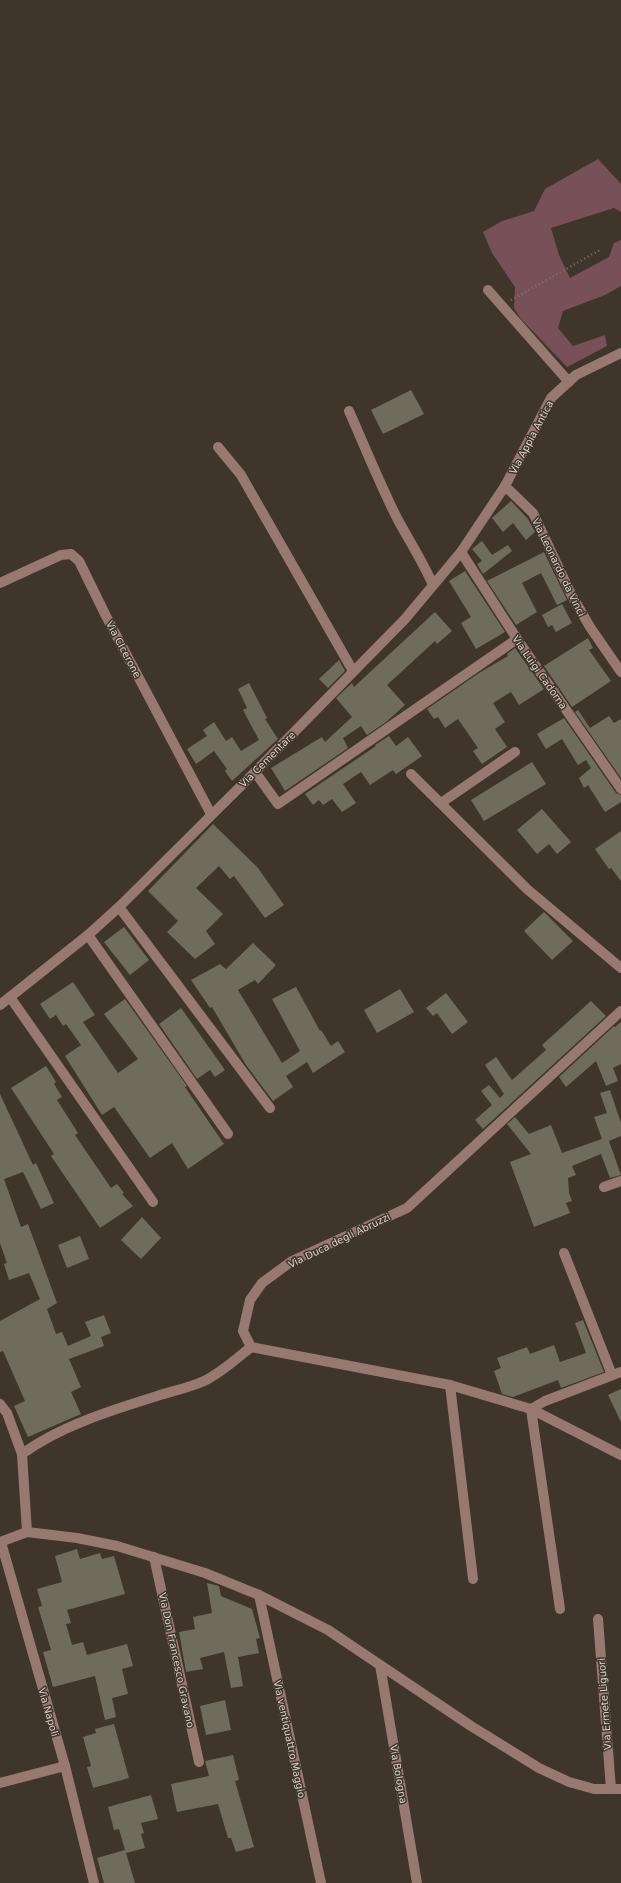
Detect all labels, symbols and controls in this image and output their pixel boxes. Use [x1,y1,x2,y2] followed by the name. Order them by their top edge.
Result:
[507,399,556,476] street label: Via Appia Antica
[530,516,587,618] street label: Via Leonardo da Vinci
[104,619,143,680] street label: Via CIcerone
[510,633,569,711] street label: Via Luigi Cadorna
[237,729,297,789] street label: Via Cementare
[286,1211,392,1270] street label: Via Duca degli Abruzzi
[157,1592,196,1729] street label: Via Don Francesco Gravano
[596,1658,613,1750] street label: Via Ermete Liguori
[272,1679,307,1799] street label: Via ventiquattro Maggio
[36,1686,61,1738] street label: Via Napoli
[388,1744,409,1804] street label: Via Bologna

